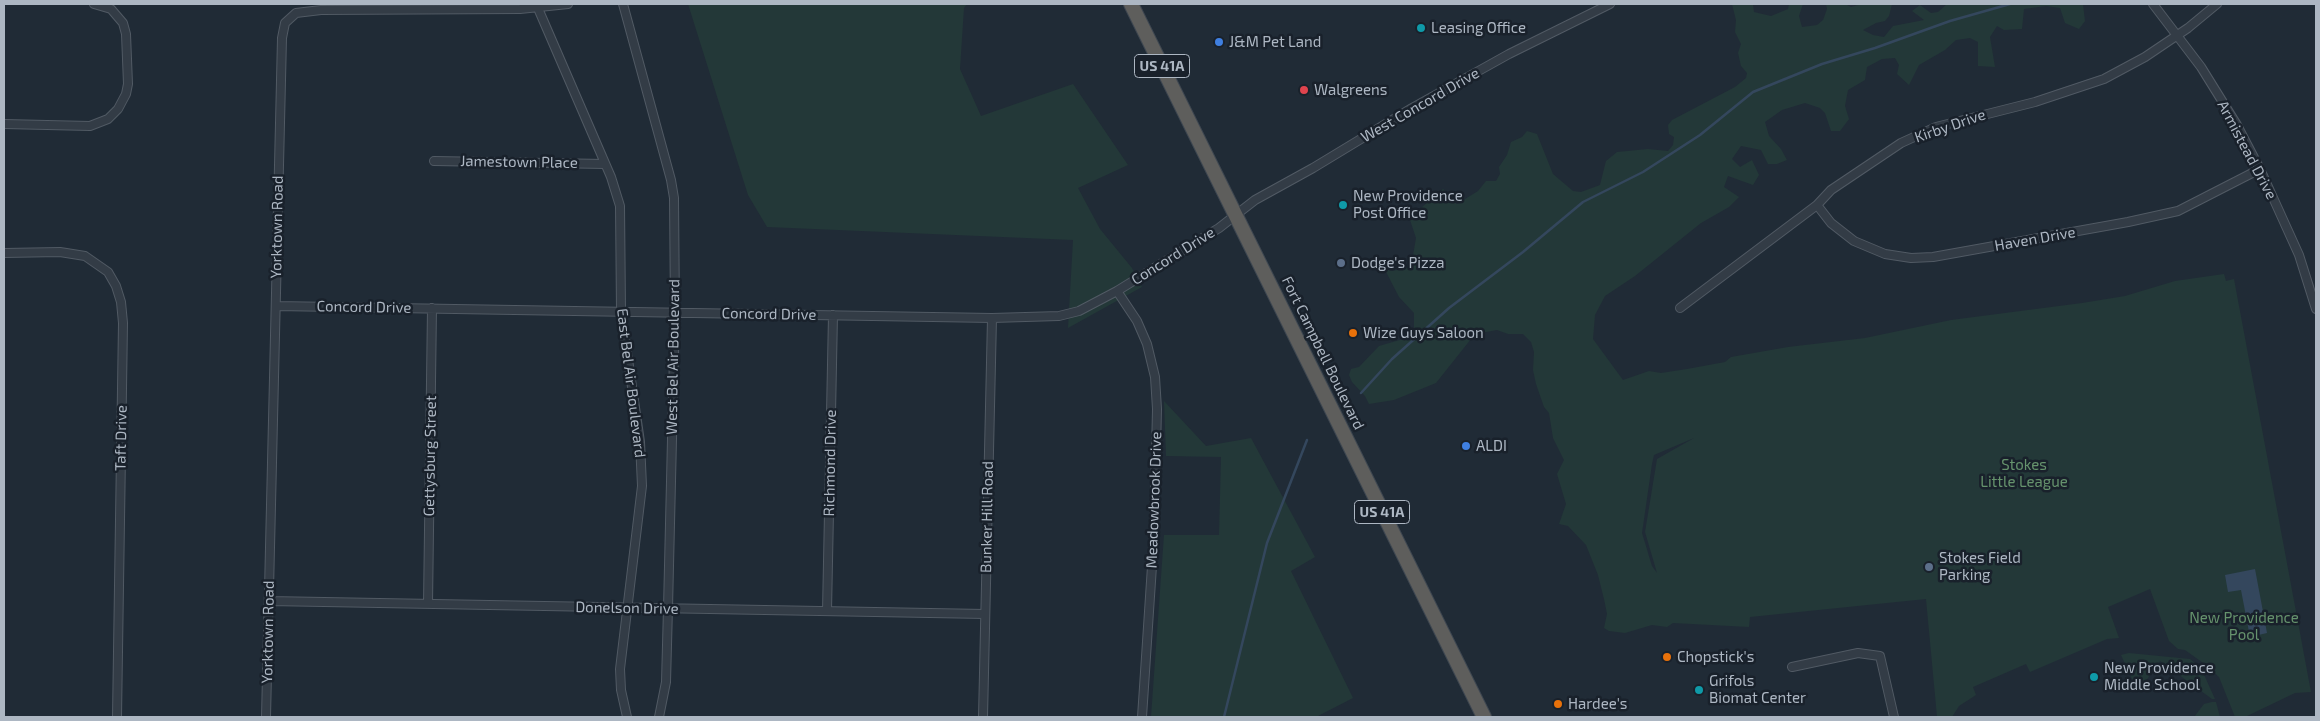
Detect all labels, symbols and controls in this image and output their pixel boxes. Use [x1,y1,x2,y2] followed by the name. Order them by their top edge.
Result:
[1431,19,1526,37] place label: Leasing Office
[1415,22,1427,34] marker: Leasing Office
[1229,33,1321,51] place label: J&M Pet Land
[1213,36,1225,48] marker: J&M Pet Land
[1134,54,1190,78] road number: US 41A
[1358,64,1482,146] street label: West Concord Drive
[1314,81,1387,99] place label: Walgreens
[1298,84,1310,96] marker: Walgreens
[2213,97,2281,203] street label: Armistead Drive
[1912,105,1988,147] street label: Kirby Drive
[460,152,578,172] street label: Jamestown Place
[267,175,287,279] street label: Yorktown Road
[1353,187,1463,222] place label: New Providence Post Office
[1337,199,1349,211] marker: New Providence Post Office
[1128,223,1218,289] street label: Concord Drive
[1993,223,2077,255] street label: Haven Drive
[1351,254,1445,272] place label: Dodge's Pizza
[1335,257,1347,269] marker: Dodge's Pizza
[1278,273,1368,433] street label: Fort Campbell Boulevard
[663,279,683,435] street label: West Bel Air Boulevard
[316,297,412,317] street label: Concord Drive
[721,304,817,324] street label: Concord Drive
[613,307,649,459] street label: East Bel Air Boulevard
[1363,324,1484,342] place label: Wize Guys Saloon
[1347,327,1359,339] marker: Wize Guys Saloon
[420,395,440,517] street label: Gettysburg Street
[111,405,131,471] street label: Taft Drive
[820,409,840,517] street label: Richmond Drive
[1143,431,1165,569] street label: Meadowbrook Drive
[1476,437,1507,455] place label: ALDI
[1460,440,1472,452] marker: ALDI
[1980,456,2068,491] park label: Stokes Little League
[977,461,997,573] street label: Bunker Hill Road
[1354,501,1410,524] road number: US 41A
[1939,549,2021,584] place label: Stokes Field Parking
[1923,561,1935,573] marker: Stokes Field Parking
[258,580,278,684] street label: Yorktown Road
[575,598,679,618] street label: Donelson Drive
[2189,609,2299,644] park label: New Providence Pool
[1677,648,1754,666] place label: Chopstick's
[1661,651,1673,663] marker: Chopstick's
[2104,659,2214,694] place label: New Providence Middle School
[2088,671,2100,683] marker: New Providence Middle School
[1709,672,1806,707] place label: Grifols Biomat Center
[1693,684,1705,696] marker: Grifols Biomat Center
[1568,695,1627,713] place label: Hardee's
[1552,698,1564,710] marker: Hardee's

